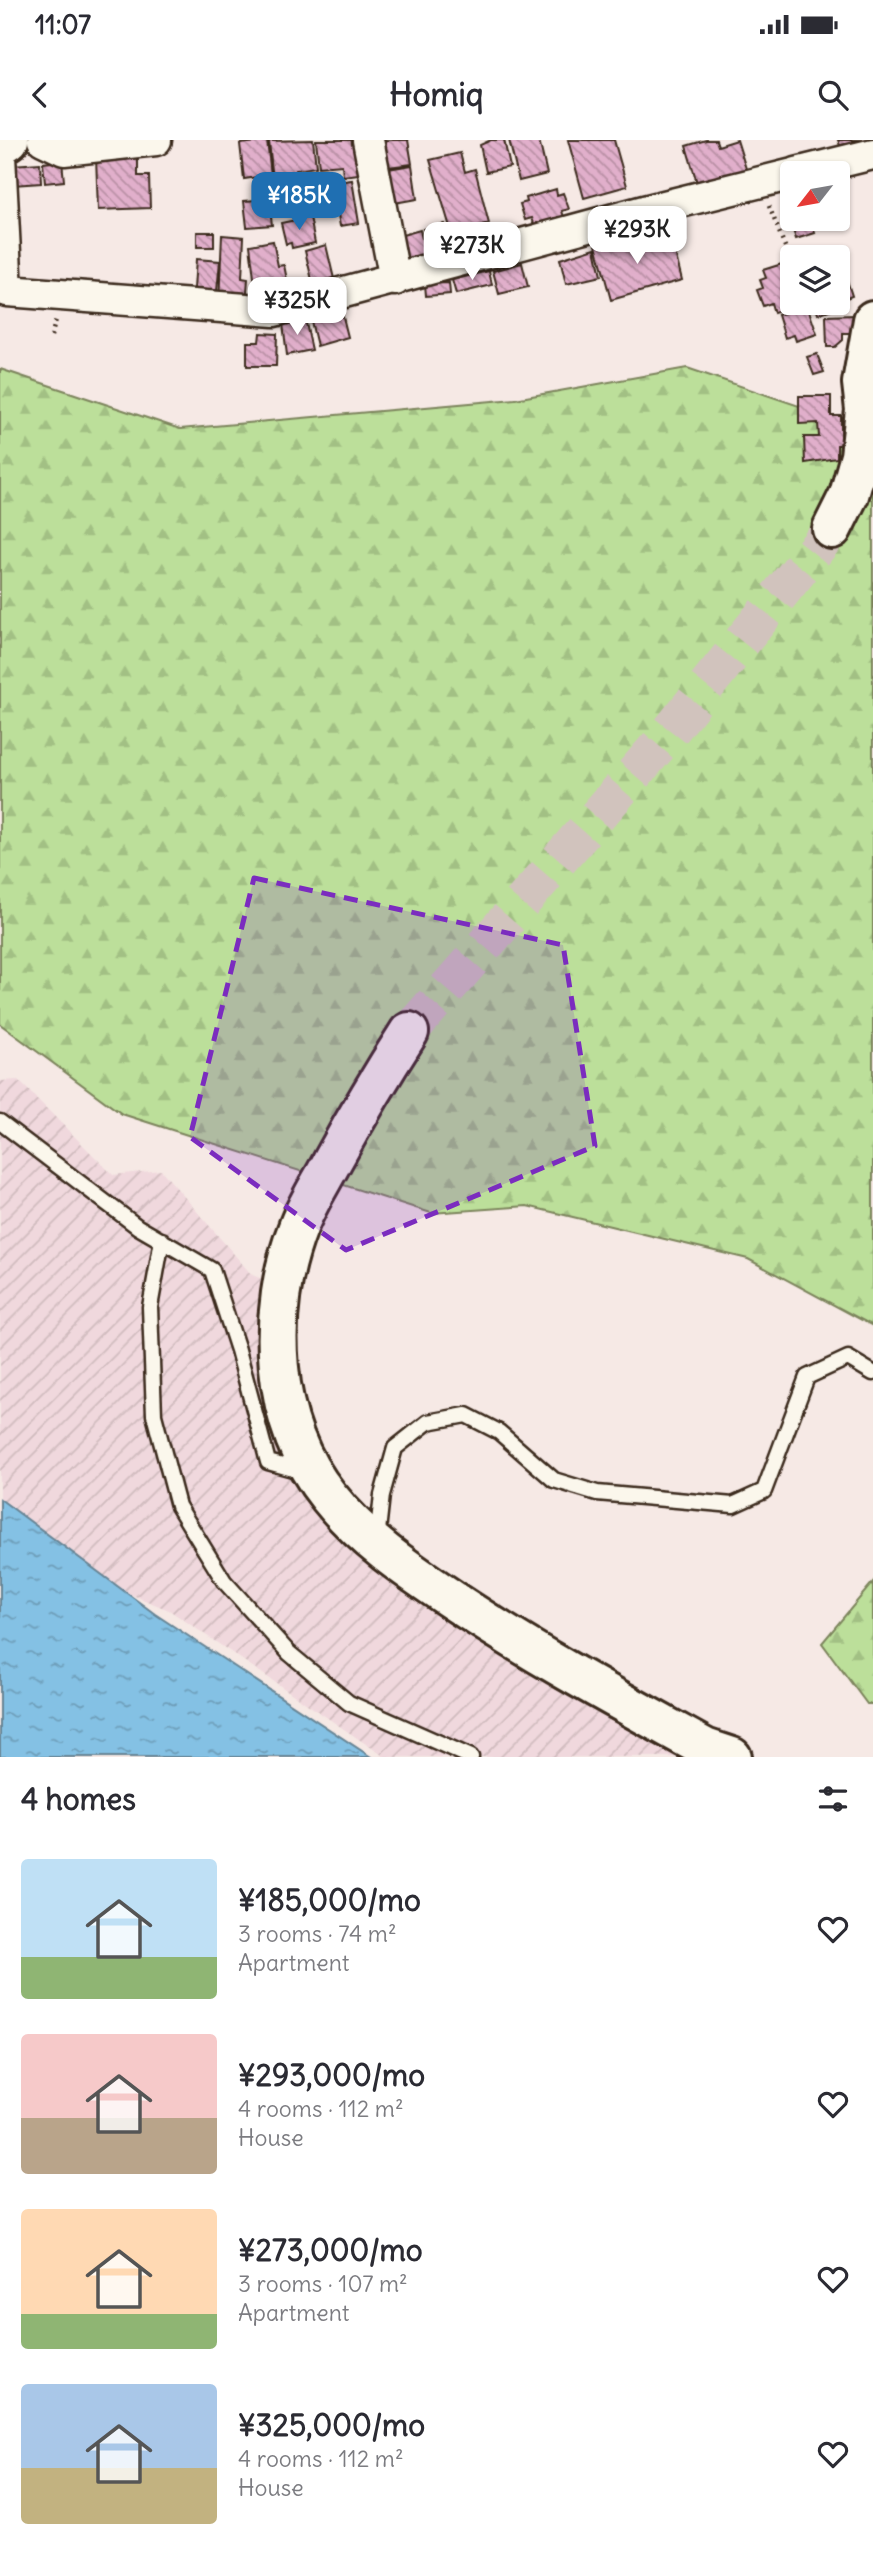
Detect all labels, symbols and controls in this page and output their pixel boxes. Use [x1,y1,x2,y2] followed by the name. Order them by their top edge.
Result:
[35,8,91,41] text: 11:07
[390,74,483,115] text: Homiq
[21,76,59,114] icon: back
[814,76,852,114] icon: search
[780,161,850,231] north arrow
[780,161,850,315] map controls
[250,172,348,232] pin: ¥185K
[267,180,331,209] text: ¥185K
[588,206,686,266] pin: ¥293K
[604,214,670,243] text: ¥293K
[423,222,521,282] pin: ¥273K
[440,230,504,259] text: ¥273K
[780,245,850,315] button: layers
[248,278,346,337] pin: ¥325K
[264,285,330,314] text: ¥325K
[21,1780,136,1818] text: 4 homes
[814,1780,852,1818] icon: filters
[238,1881,421,1919] text: ¥185,000/mo
[77,1887,161,1971] icon: home
[814,1910,852,1948] icon: heart
[238,1919,397,1948] text: 3 rooms · 74 m²
[238,1948,350,1977] text: Apartment
[238,2056,425,2094] text: ¥293,000/mo
[77,2062,161,2146] icon: home
[814,2085,852,2123] icon: heart
[238,2094,404,2123] text: 4 rooms · 112 m²
[238,2123,304,2152] text: House
[238,2231,423,2269] text: ¥273,000/mo
[77,2237,161,2321] icon: home
[814,2260,852,2298] icon: heart
[238,2269,408,2298] text: 3 rooms · 107 m²
[238,2298,350,2327] text: Apartment
[238,2406,425,2444] text: ¥325,000/mo
[77,2412,161,2496] icon: home
[814,2435,852,2473] icon: heart
[238,2444,404,2473] text: 4 rooms · 112 m²
[238,2473,304,2502] text: House

